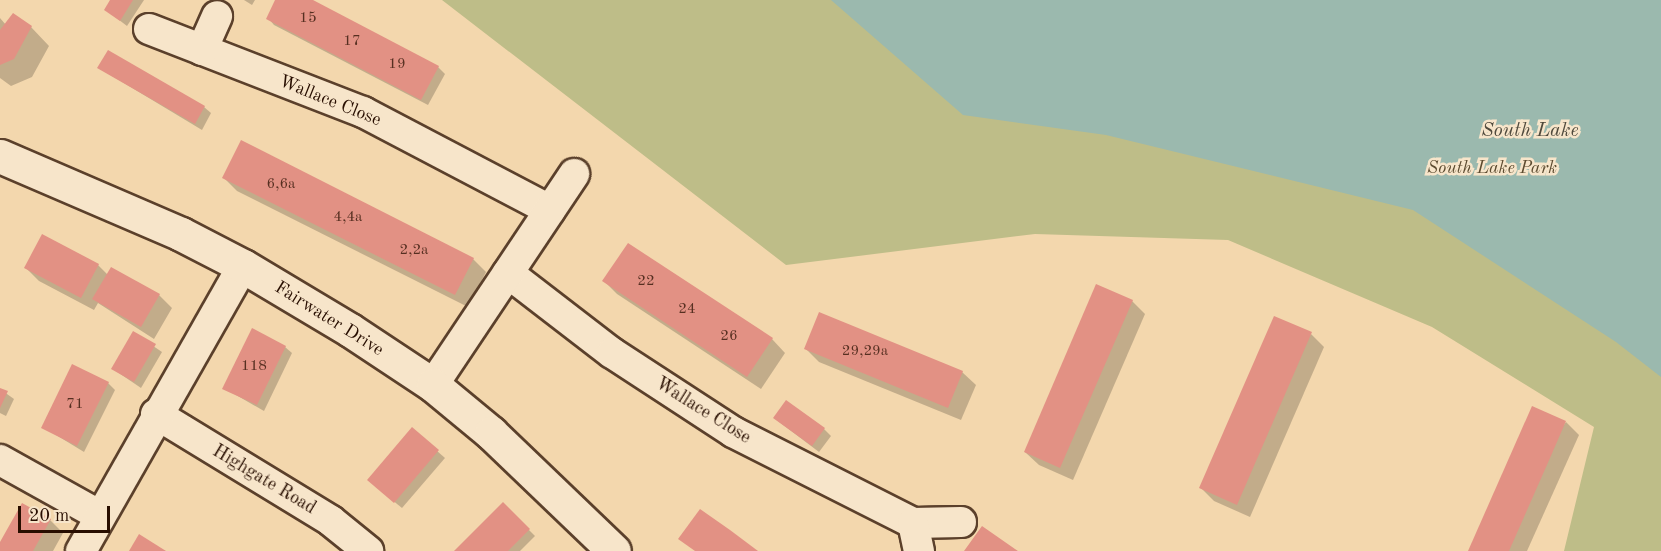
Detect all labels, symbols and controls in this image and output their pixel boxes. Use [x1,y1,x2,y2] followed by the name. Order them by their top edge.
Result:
[299,10,317,28] house number: 15
[343,33,361,51] house number: 17
[388,56,406,74] house number: 19
[276,71,384,131] street label: Wallace Close
[1481,119,1579,143] water label: South Lake
[1427,157,1557,179] park label: South Lake Park
[266,176,296,194] house number: 6,6a
[333,209,363,227] house number: 4,4a
[399,242,429,260] house number: 2,2a
[637,273,655,291] house number: 22
[270,277,388,361] street label: Fairwater Drive
[678,301,696,319] house number: 24
[720,328,738,346] house number: 26
[842,343,888,361] house number: 29,29a
[241,358,267,376] house number: 118
[651,373,755,449] street label: Wallace Close
[66,396,84,414] house number: 71
[208,441,320,519] street label: Highgate Road
[21,494,112,532] scale bar
[29,507,69,525] text: 20 m

